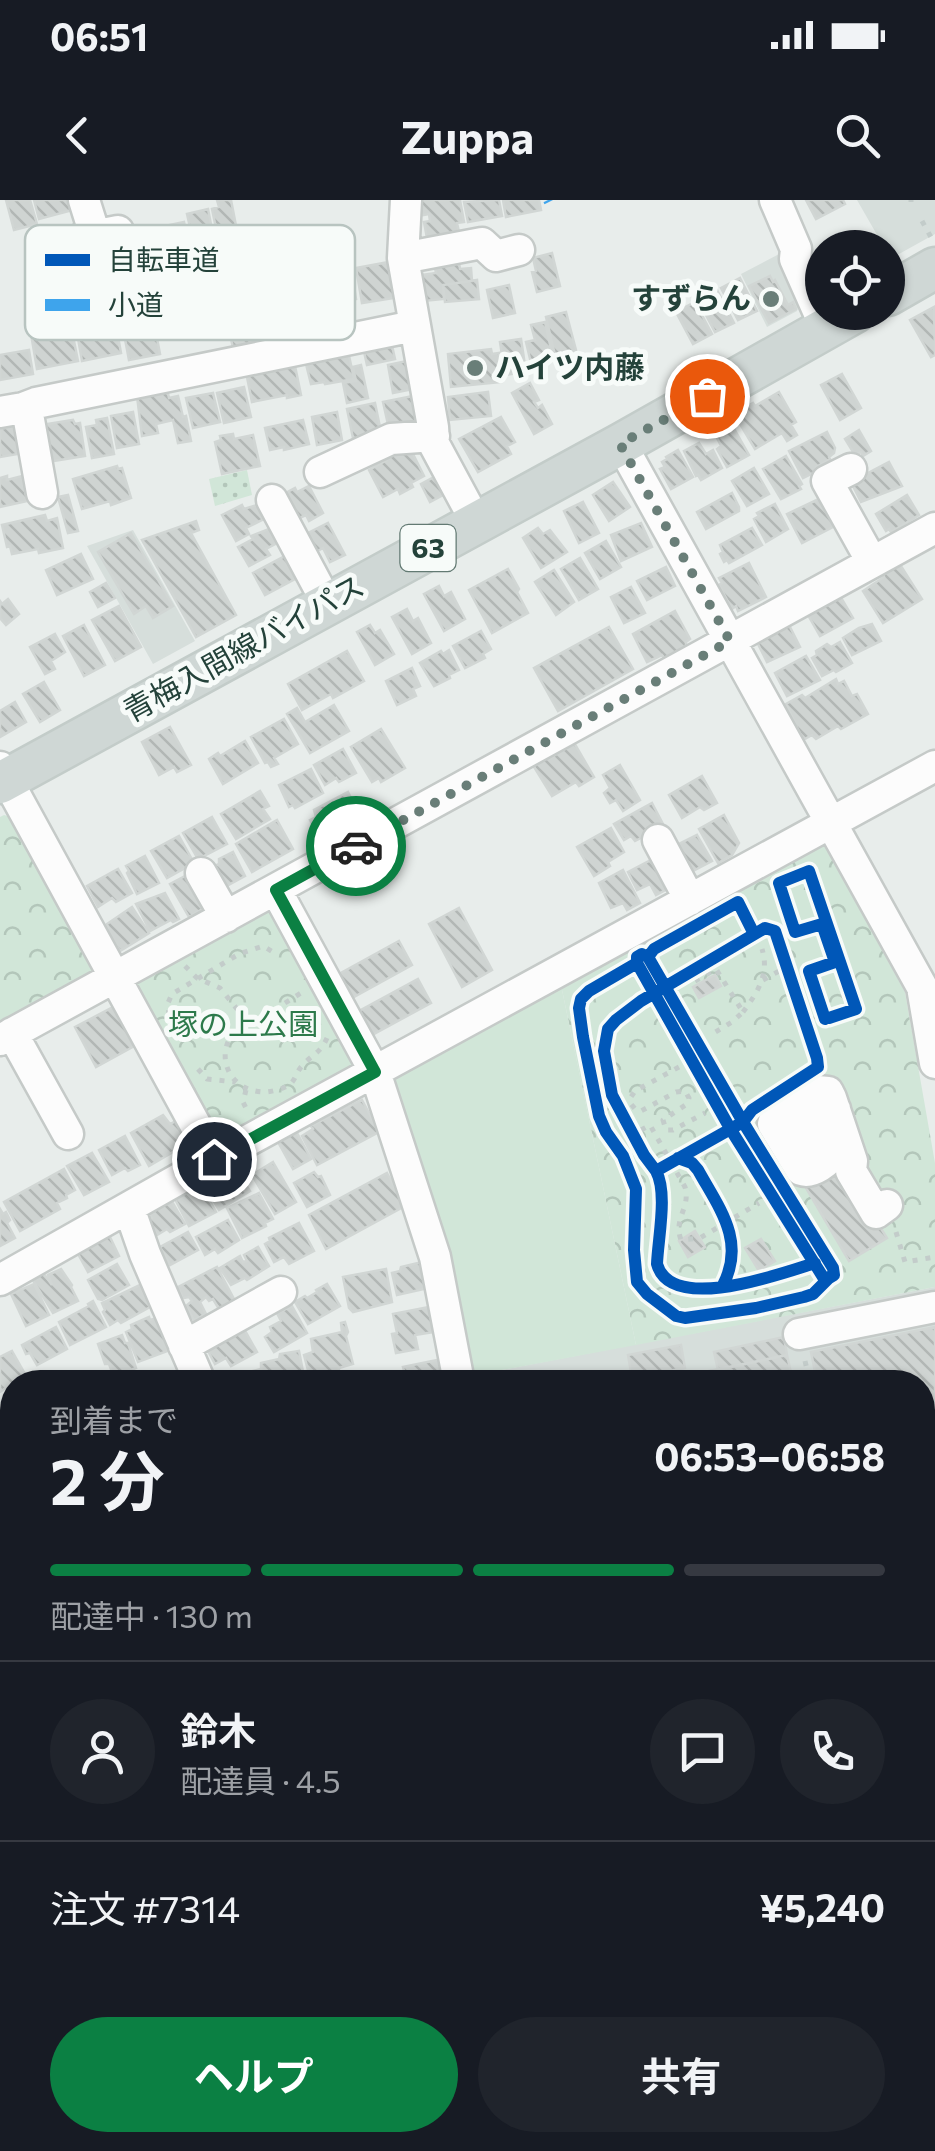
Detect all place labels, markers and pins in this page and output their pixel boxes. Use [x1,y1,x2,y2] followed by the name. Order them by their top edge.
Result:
[631,278,751,315] place label: すずらん
[760,288,782,310] marker: すずらん
[495,347,644,384] place label: ハイツ内藤
[665,354,750,439] pin
[464,357,486,379] marker: ハイツ内藤
[172,1117,257,1202] pin

